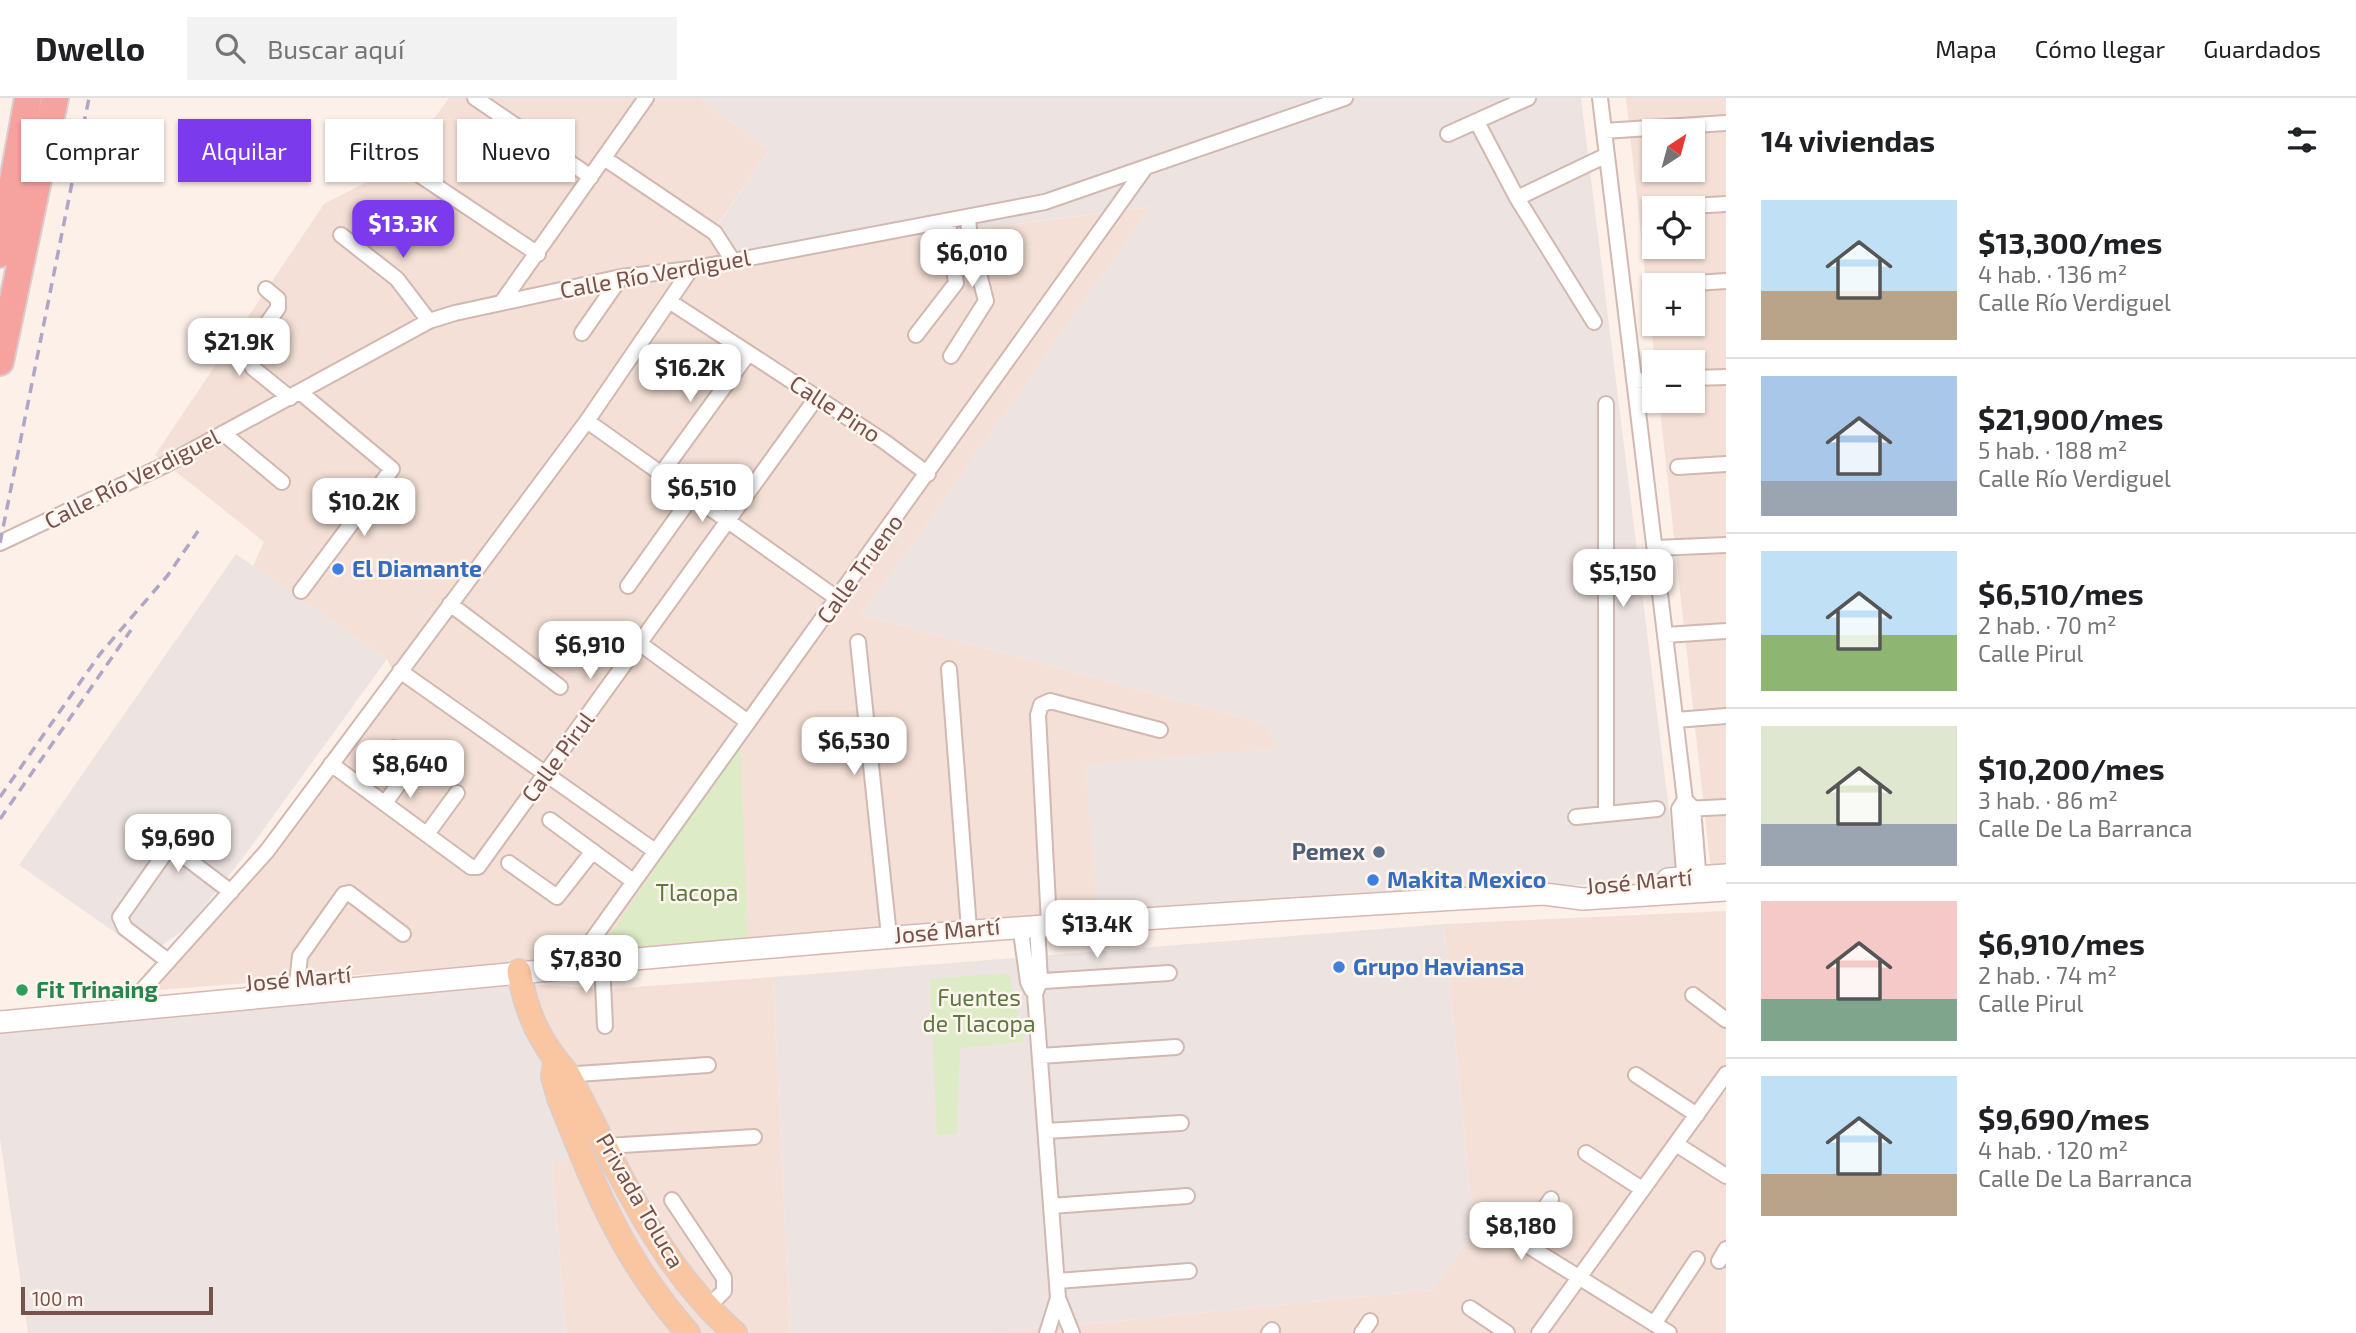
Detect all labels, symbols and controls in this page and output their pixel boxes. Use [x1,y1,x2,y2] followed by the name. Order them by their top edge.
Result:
[187,17,677,80] search box
[35,28,145,68] text: Dwello
[211,29,249,67] icon: search
[267,33,404,64] text: Buscar aquí
[1935,34,1997,63] text: Mapa
[2035,34,2165,63] text: Cómo llegar
[2203,34,2321,63] text: Guardados
[21,119,164,182] chip: Comprar
[178,119,311,182] chip: Alquilar
[325,119,443,182] chip: Filtros
[457,119,575,182] chip: Nuevo
[1642,119,1704,182] north arrow
[1642,119,1705,413] map controls
[2283,121,2321,159] icon: filters
[1761,122,1935,158] text: 14 viviendas
[1642,196,1705,259] button: locate
[346,200,460,260] pin: $13.3K
[368,209,438,237] text: $13.3K
[1978,224,2162,260] text: $13,300/mes
[1817,228,1901,312] icon: home
[915,230,1029,289] pin: $6,010
[936,238,1008,266] text: $6,010
[557,242,752,304] street label: Calle Río Verdiguel
[1978,260,2127,288] text: 4 hab. · 136 m²
[1642,273,1705,336] button: +
[1978,288,2171,316] text: Calle Río Verdiguel
[182,318,296,378] pin: $21.9K
[204,327,274,355] text: $21.9K
[633,344,747,404] pin: $16.2K
[1642,350,1705,413] button: −
[655,353,725,381] text: $16.2K
[785,368,886,448] street label: Calle Pino
[1978,400,2164,436] text: $21,900/mes
[1817,404,1901,488] icon: home
[39,422,224,534] street label: Calle Río Verdiguel
[1978,436,2127,464] text: 5 hab. · 188 m²
[645,464,759,524] pin: $6,510
[1978,464,2171,492] text: Calle Río Verdiguel
[667,473,737,501] text: $6,510
[307,478,421,538] pin: $10.2K
[328,487,400,515] text: $10.2K
[810,508,908,629] street label: Calle Trueno
[1566,550,1680,609] pin: $5,150
[352,554,482,582] place label: El Diamante
[1589,558,1657,586] text: $5,150
[330,561,346,577] marker: El Diamante
[1978,575,2144,611] text: $6,510/mes
[1817,579,1901,663] icon: home
[1978,611,2117,639] text: 2 hab. · 70 m²
[533,622,647,681] pin: $6,910
[555,630,625,658] text: $6,910
[1978,639,2083,667] text: Calle Pirul
[515,705,600,807] street label: Calle Pirul
[797,718,911,777] pin: $6,530
[818,726,890,754] text: $6,530
[353,740,467,800] pin: $8,640
[372,749,448,777] text: $8,640
[1978,750,2165,786] text: $10,200/mes
[1817,754,1901,838] icon: home
[1978,786,2118,814] text: 3 hab. · 86 m²
[121,814,235,874] pin: $9,690
[1978,814,2192,842] text: Calle De La Barranca
[141,823,215,851] text: $9,690
[1292,837,1365,865] place label: Pemex
[1371,844,1387,860] marker: Pemex
[1585,862,1694,900] street label: José Martí
[1387,865,1546,893] place label: Makita Mexico
[1365,872,1381,888] marker: Makita Mexico
[656,878,738,906] park label: Tlacopa
[1040,900,1154,960] pin: $13.4K
[1061,909,1133,937] text: $13.4K
[893,911,1002,949] street label: José Martí
[1978,925,2145,961] text: $6,910/mes
[1817,929,1901,1013] icon: home
[529,936,643,995] pin: $7,830
[550,944,622,972] text: $7,830
[1353,952,1524,980] place label: Grupo Haviansa
[244,959,353,997] street label: José Martí
[1331,959,1347,975] marker: Grupo Haviansa
[1978,961,2117,989] text: 2 hab. · 74 m²
[36,975,158,1003] place label: Fit Trinaing
[14,982,30,998] marker: Fit Trinaing
[922,983,1036,1037] park label: Fuentes de Tlacopa
[1978,989,2083,1017] text: Calle Pirul
[1978,1100,2150,1136] text: $9,690/mes
[1817,1104,1901,1188] icon: home
[591,1128,691,1273] street label: Privada Toluca
[1978,1136,2128,1164] text: 4 hab. · 120 m²
[1978,1164,2192,1192] text: Calle De La Barranca
[1464,1202,1578,1262] pin: $8,180
[1485,1211,1557,1239] text: $8,180
[21,1284,214,1316] scale bar
[32,1287,83,1310] text: 100 m

